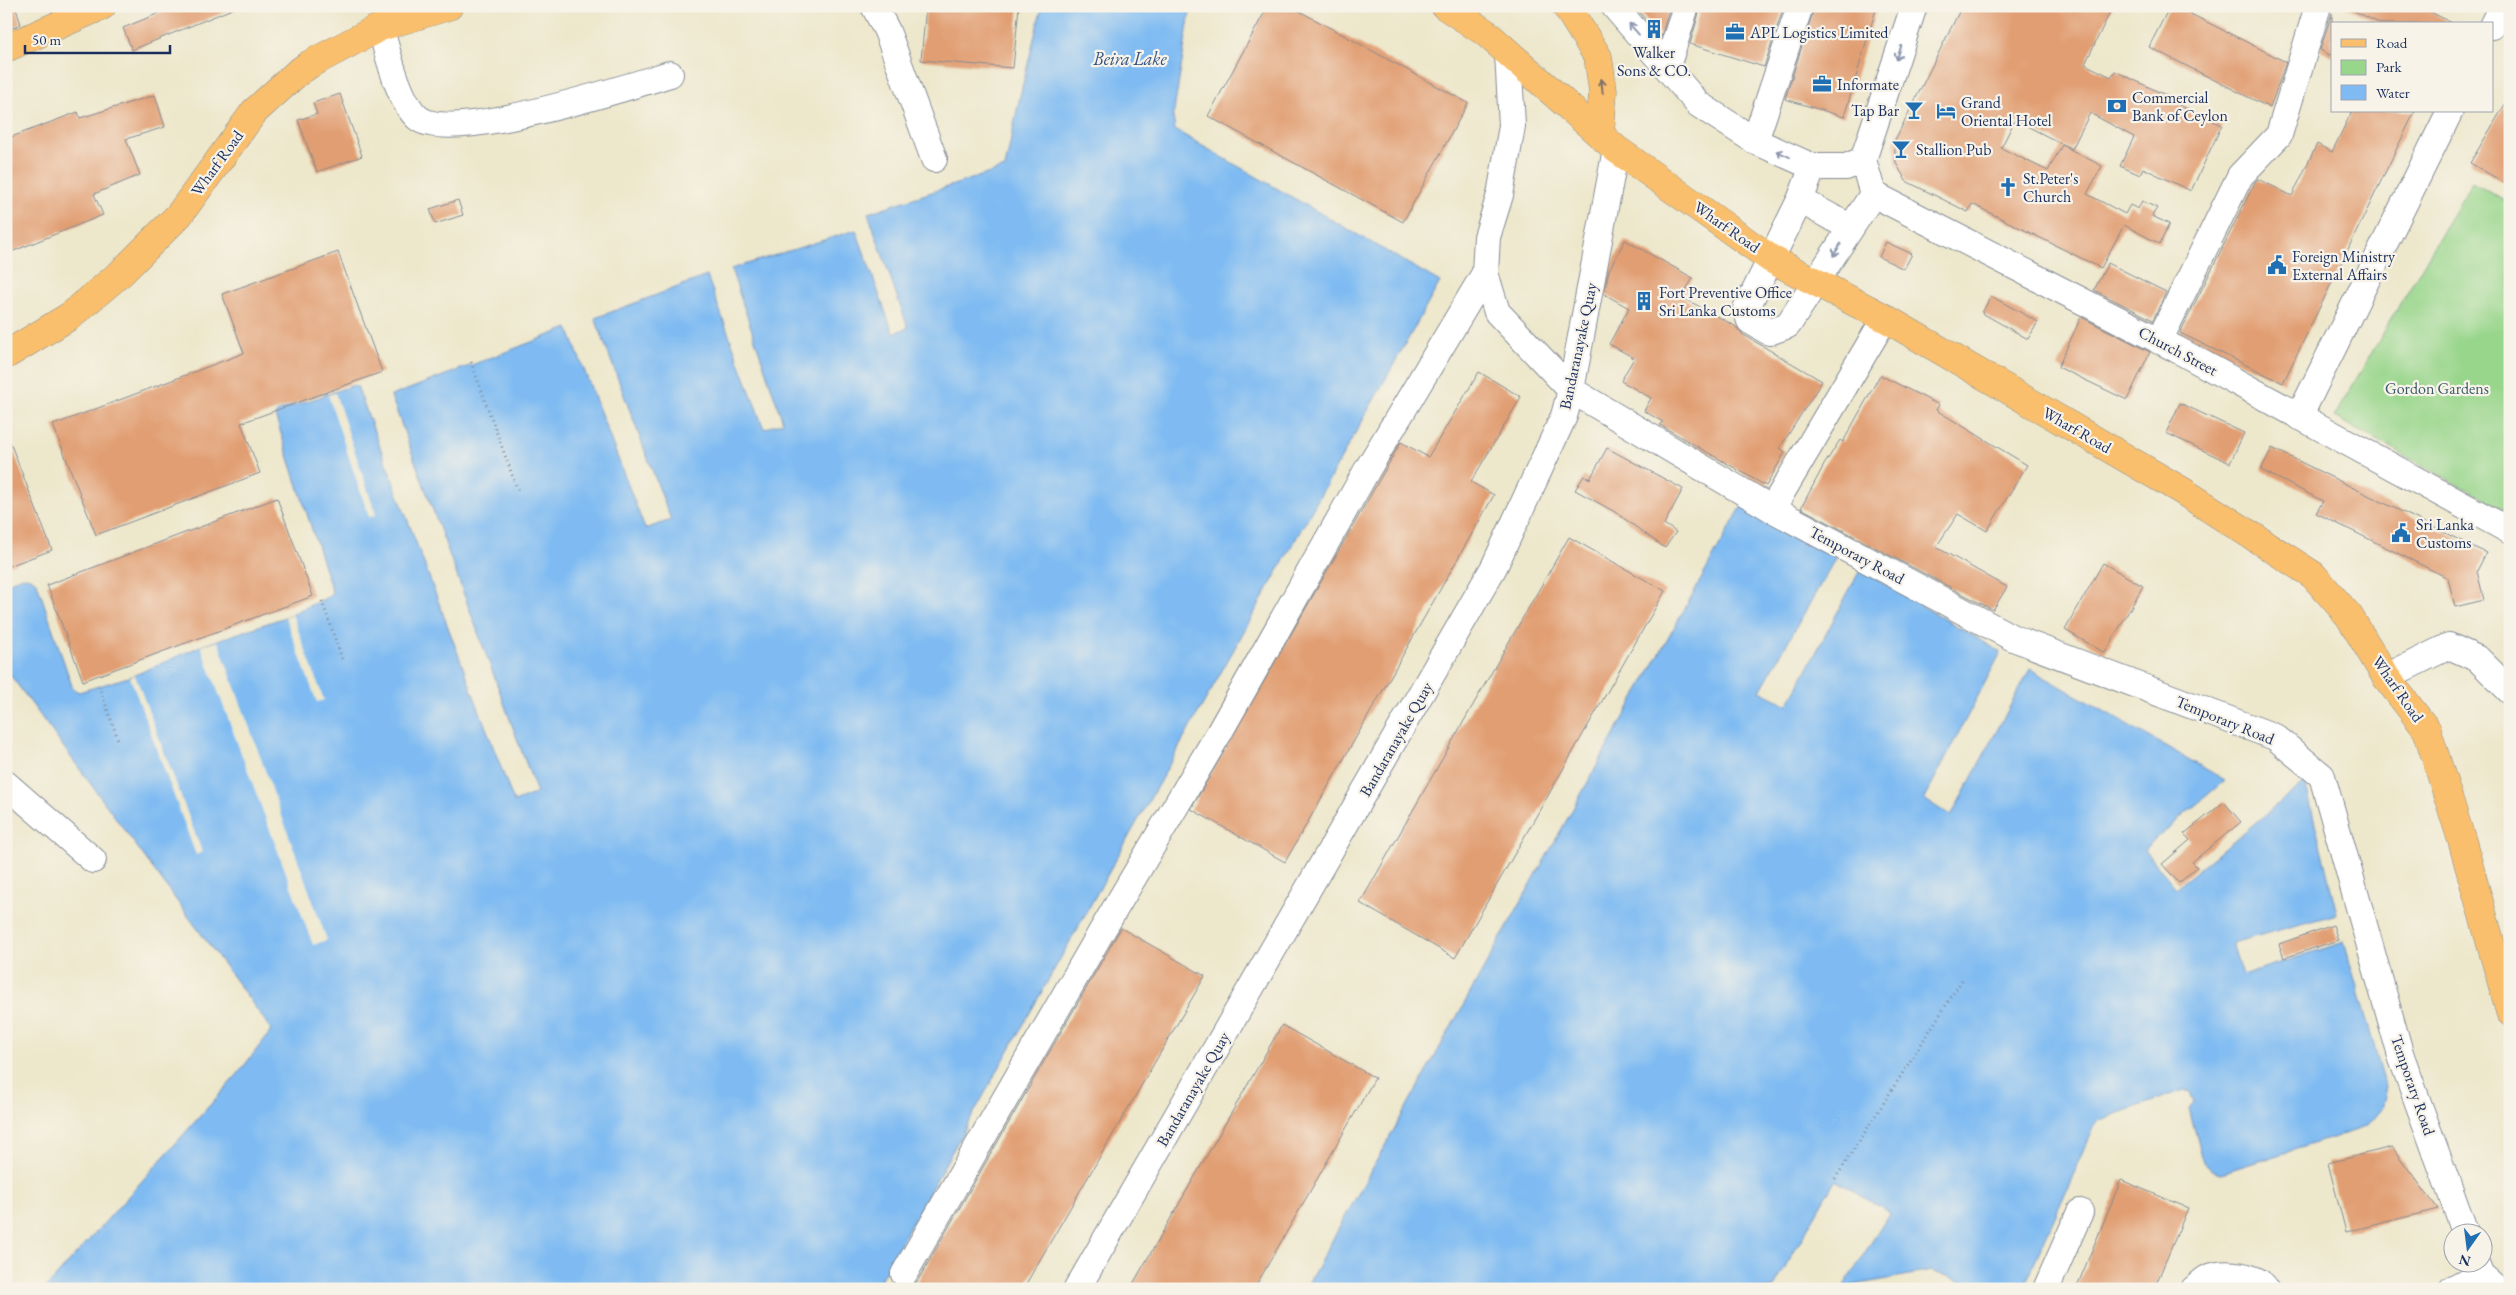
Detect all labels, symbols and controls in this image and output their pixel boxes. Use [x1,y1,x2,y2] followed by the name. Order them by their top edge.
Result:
[1643,18,1665,40] building icon: Walker Sons & CO.
[1724,21,1746,43] office icon: APL Logistics Limited
[25,22,170,54] scale bar
[1749,22,1889,43] place label: APL Logistics Limited
[2331,22,2494,112] legend
[1628,23,1640,36] one-way arrow
[32,30,61,49] text: 50 m
[2376,33,2408,52] text: Road
[1617,42,1691,81] place label: Walker Sons & CO.
[1894,44,1903,60] one-way arrow
[1092,47,1168,70] water label: Beira Lake
[2376,57,2403,76] text: Park
[1811,73,1833,95] office icon: Informate
[1837,74,1899,95] place label: Informate
[1597,78,1607,94] one-way arrow
[2376,83,2410,102] text: Water
[2132,87,2229,126] place label: Commercial Bank of Ceylon
[1961,92,2052,131] place label: Grand Oriental Hotel
[2106,95,2128,117] bank icon: Commercial Bank of Ceylon
[1903,99,1925,121] bar icon: Tap Bar
[1851,100,1900,121] place label: Tap Bar
[1935,100,1957,122] hotel icon: Grand Oriental Hotel
[186,125,248,200] street label: Wharf Road
[1890,138,1912,160] bar icon: Stallion Pub
[1916,139,1992,160] place label: Stallion Pub
[1776,149,1791,158] one-way arrow
[2023,168,2078,207] place label: St.Peter's Church
[1997,176,2019,198] church icon: St.Peter's Church
[1690,196,1765,258] street label: Wharf Road
[1832,242,1842,256] one-way arrow
[2292,246,2396,285] place label: Foreign Ministry External Affairs
[2266,254,2288,276] public building icon: Foreign Ministry External Affairs
[1554,280,1602,411] street label: Bandaranayake Quay
[1659,282,1792,321] place label: Fort Preventive Office Sri Lanka Customs
[1633,290,1655,312] building icon: Fort Preventive Office Sri Lanka Customs
[2135,321,2221,381] street label: Church Street
[2385,378,2489,399] park label: Gordon Gardens
[2039,402,2116,459] street label: Wharf Road
[2416,514,2475,553] place label: Sri Lanka Customs
[1806,521,1909,589] street label: Temporary Road
[2390,522,2412,544] public building icon: Sri Lanka Customs
[2367,652,2429,727] street label: Wharf Road
[1355,677,1438,800] street label: Bandaranayake Quay
[2173,691,2278,750] street label: Temporary Road
[1152,1027,1235,1150] street label: Bandaranayake Quay
[2386,1032,2440,1139] street label: Temporary Road
[2444,1222,2494,1272] north arrow
[2457,1250,2473,1271] text: N

